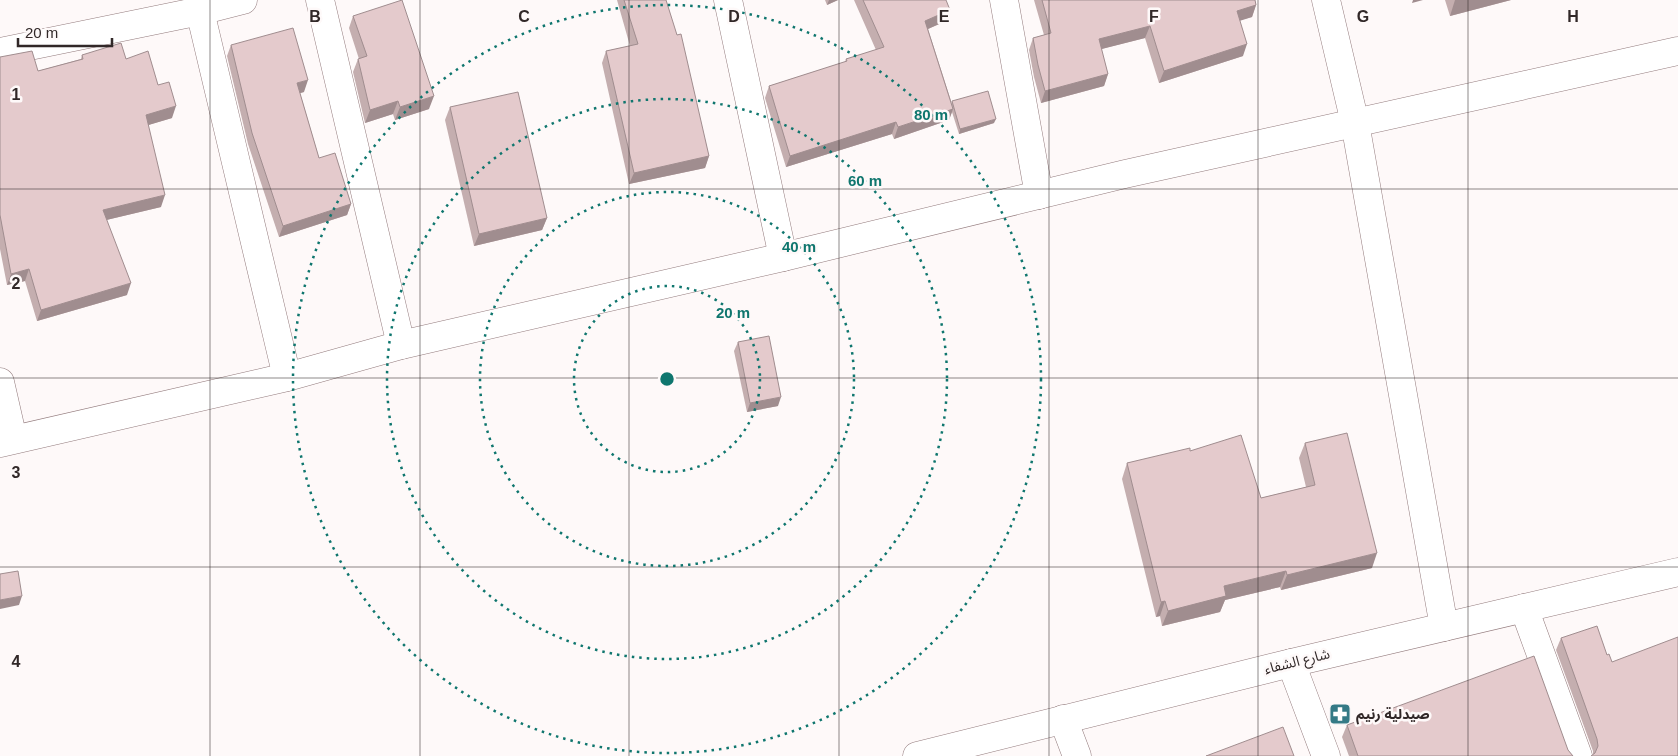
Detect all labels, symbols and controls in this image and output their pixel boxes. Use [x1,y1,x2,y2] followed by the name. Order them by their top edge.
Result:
[309,8,321,25] text: B
[518,8,530,25] text: C
[728,8,740,25] text: D
[939,8,950,25] text: E
[1149,8,1159,25] text: F
[1357,8,1369,25] text: G
[1567,8,1579,25] text: H
[18,15,111,47] scale bar
[25,24,58,41] text: 20 m
[12,86,21,103] text: 1
[914,106,948,123] text: 80 m
[848,172,882,189] text: 60 m
[782,238,816,255] text: 40 m
[12,275,21,292] text: 2
[716,304,750,321] text: 20 m
[658,370,676,388] centre of rings
[12,464,21,481] text: 3
[1263,645,1332,680] street label: شارع الشفاء
[12,653,21,670] text: 4
[1328,702,1352,726] pharmacy icon: صيدلية رنيم
[1356,706,1430,725] place label: صيدلية رنيم

